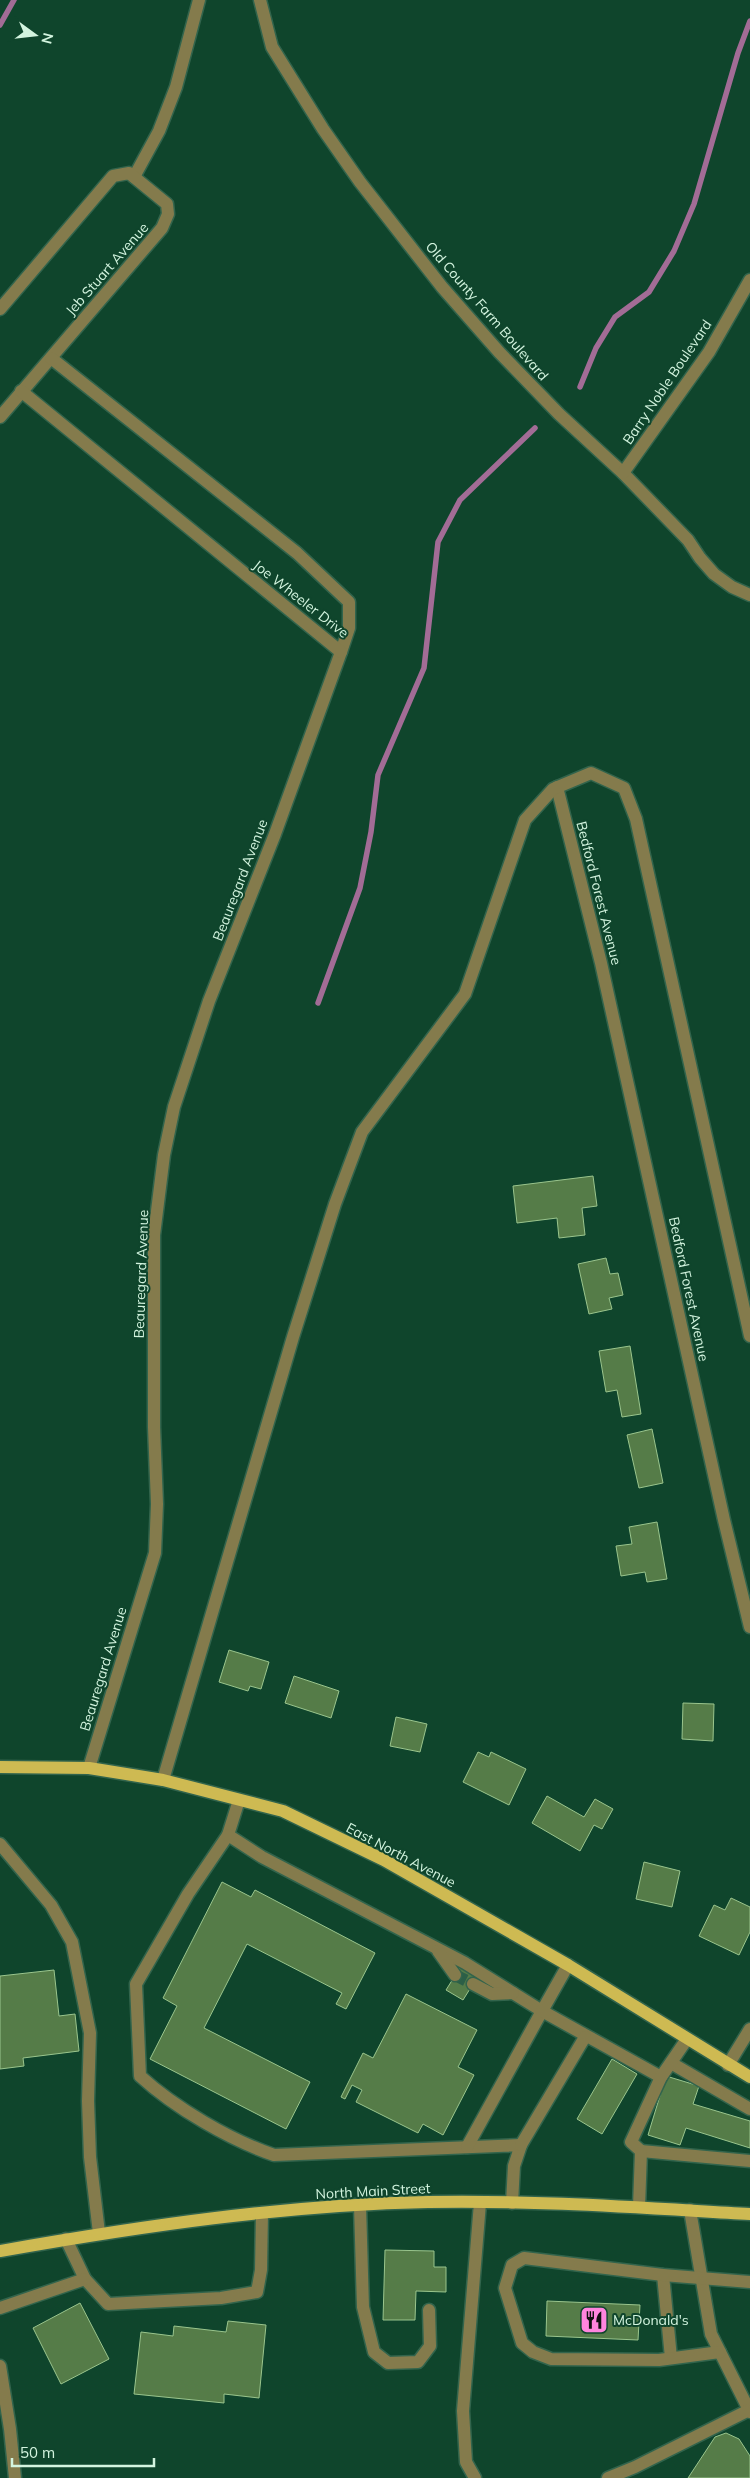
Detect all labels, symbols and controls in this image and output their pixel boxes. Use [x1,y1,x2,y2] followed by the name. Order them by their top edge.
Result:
[10,10,60,60] north arrow
[37,31,58,46] text: N
[62,219,152,319] street label: Jeb Stuart Avenue
[422,238,552,384] street label: Old County Farm Boulevard
[619,316,715,448] street label: Barry Noble Boulevard
[250,556,352,642] street label: Joe Wheeler Drive
[209,817,271,943] street label: Beauregard Avenue
[572,819,626,967] street label: Bedford Forest Avenue
[130,1209,152,1339] street label: Beauregard Avenue
[665,1215,713,1363] street label: Bedford Forest Avenue
[76,1605,130,1733] street label: Beauregard Avenue
[343,1819,459,1891] street label: East North Avenue
[315,2179,431,2203] street label: North Main Street
[579,2305,609,2335] restaurant icon: McDonald's
[613,2311,689,2329] place label: McDonald's
[12,2436,155,2468] scale bar
[20,2443,55,2462] text: 50 m

